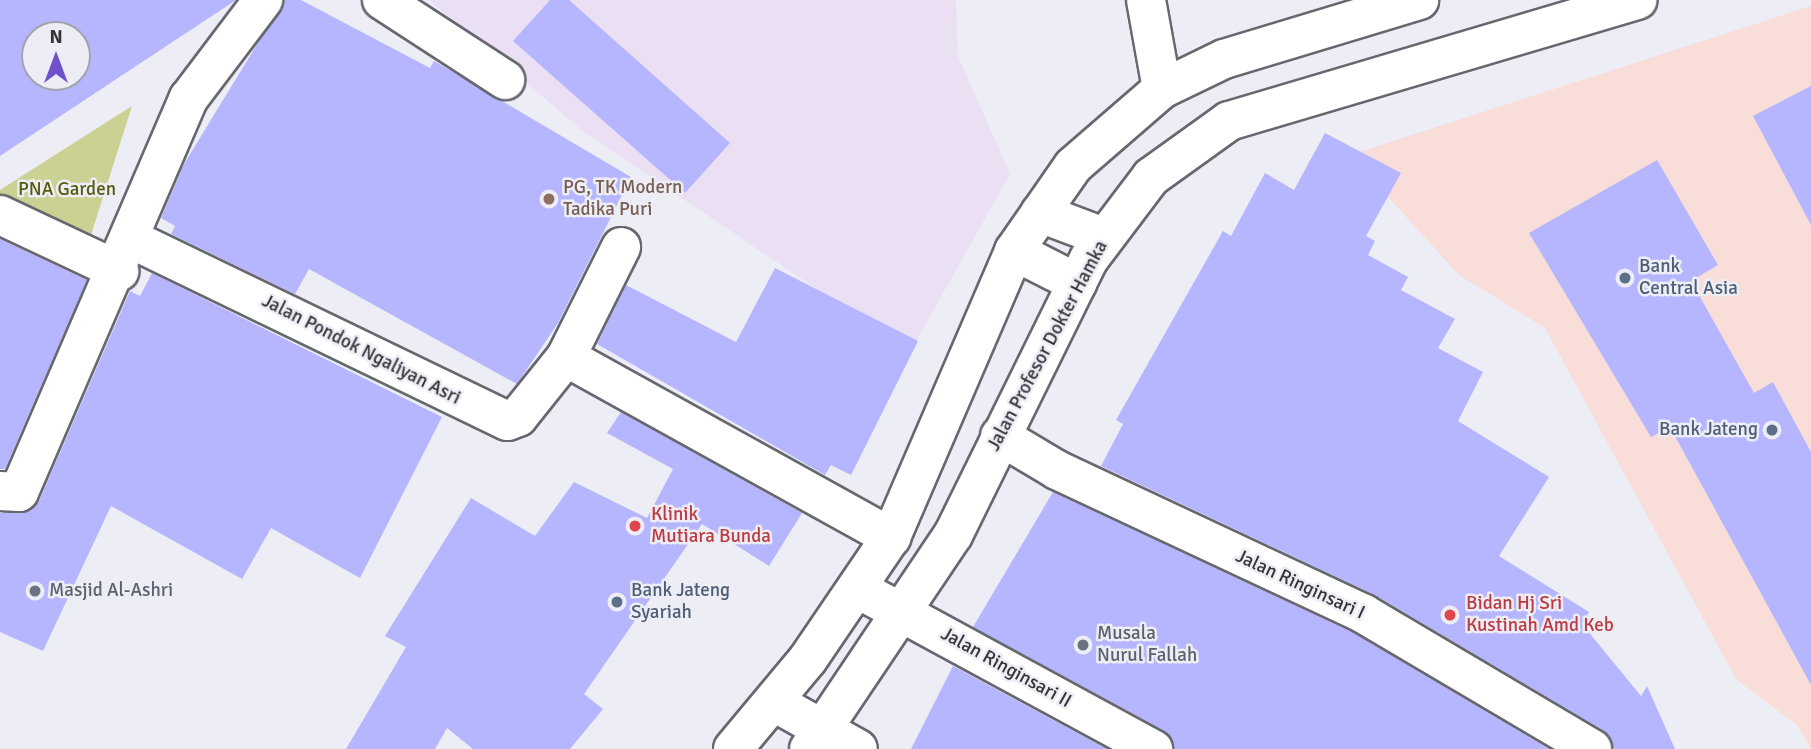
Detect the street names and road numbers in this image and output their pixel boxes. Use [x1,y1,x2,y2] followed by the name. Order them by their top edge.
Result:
[983,237,1113,455] street label: Jalan Profesor Dokter Hamka
[258,290,464,410] street label: Jalan Pondok Ngaliyan Asri
[1232,545,1368,625] street label: Jalan Ringinsari I
[937,623,1075,713] street label: Jalan Ringinsari II

